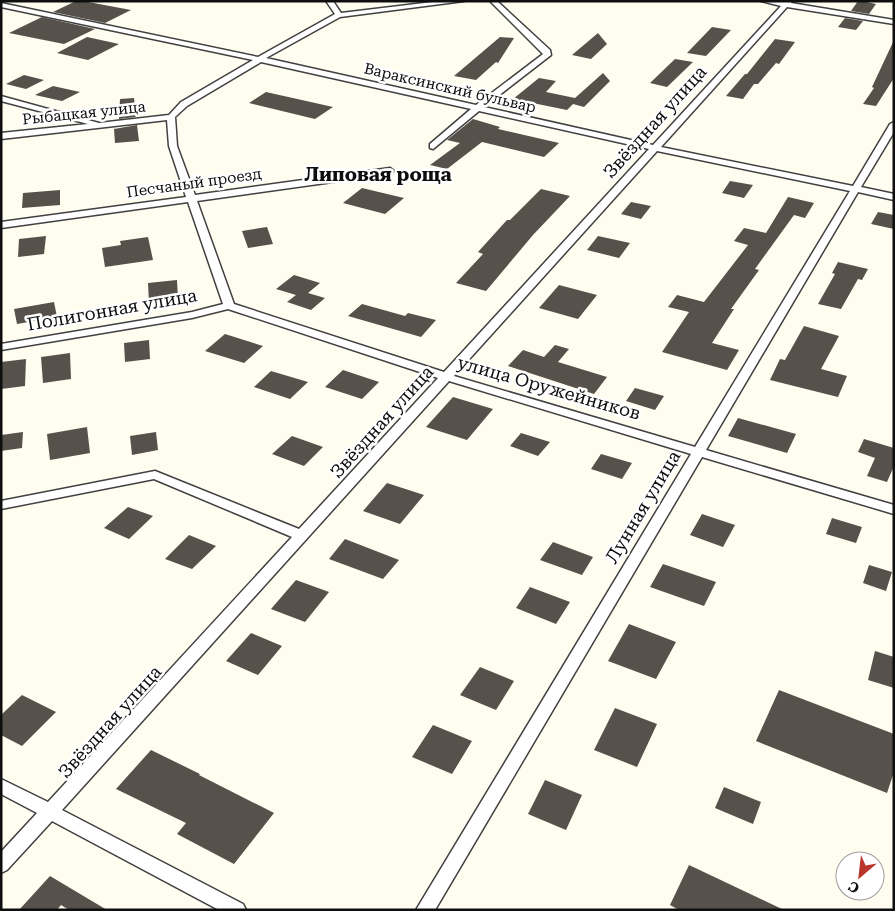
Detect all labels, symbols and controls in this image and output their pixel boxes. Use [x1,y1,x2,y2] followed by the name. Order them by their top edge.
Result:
[362,59,538,117] street label: Вараксинский бульвар
[599,61,711,182] street label: Звёздная улица
[21,98,147,128] street label: Рыбацкая улица
[304,163,452,186] district label: Липовая роща
[125,165,263,201] street label: Песчаный проезд
[25,284,199,335] street label: Полигонная улица
[455,351,643,424] street label: улица Оружейников
[326,361,438,482] street label: Звёздная улица
[601,446,685,567] street label: Лунная улица
[54,661,166,782] street label: Звёздная улица
[835,851,885,901] north arrow
[846,878,862,897] text: С

